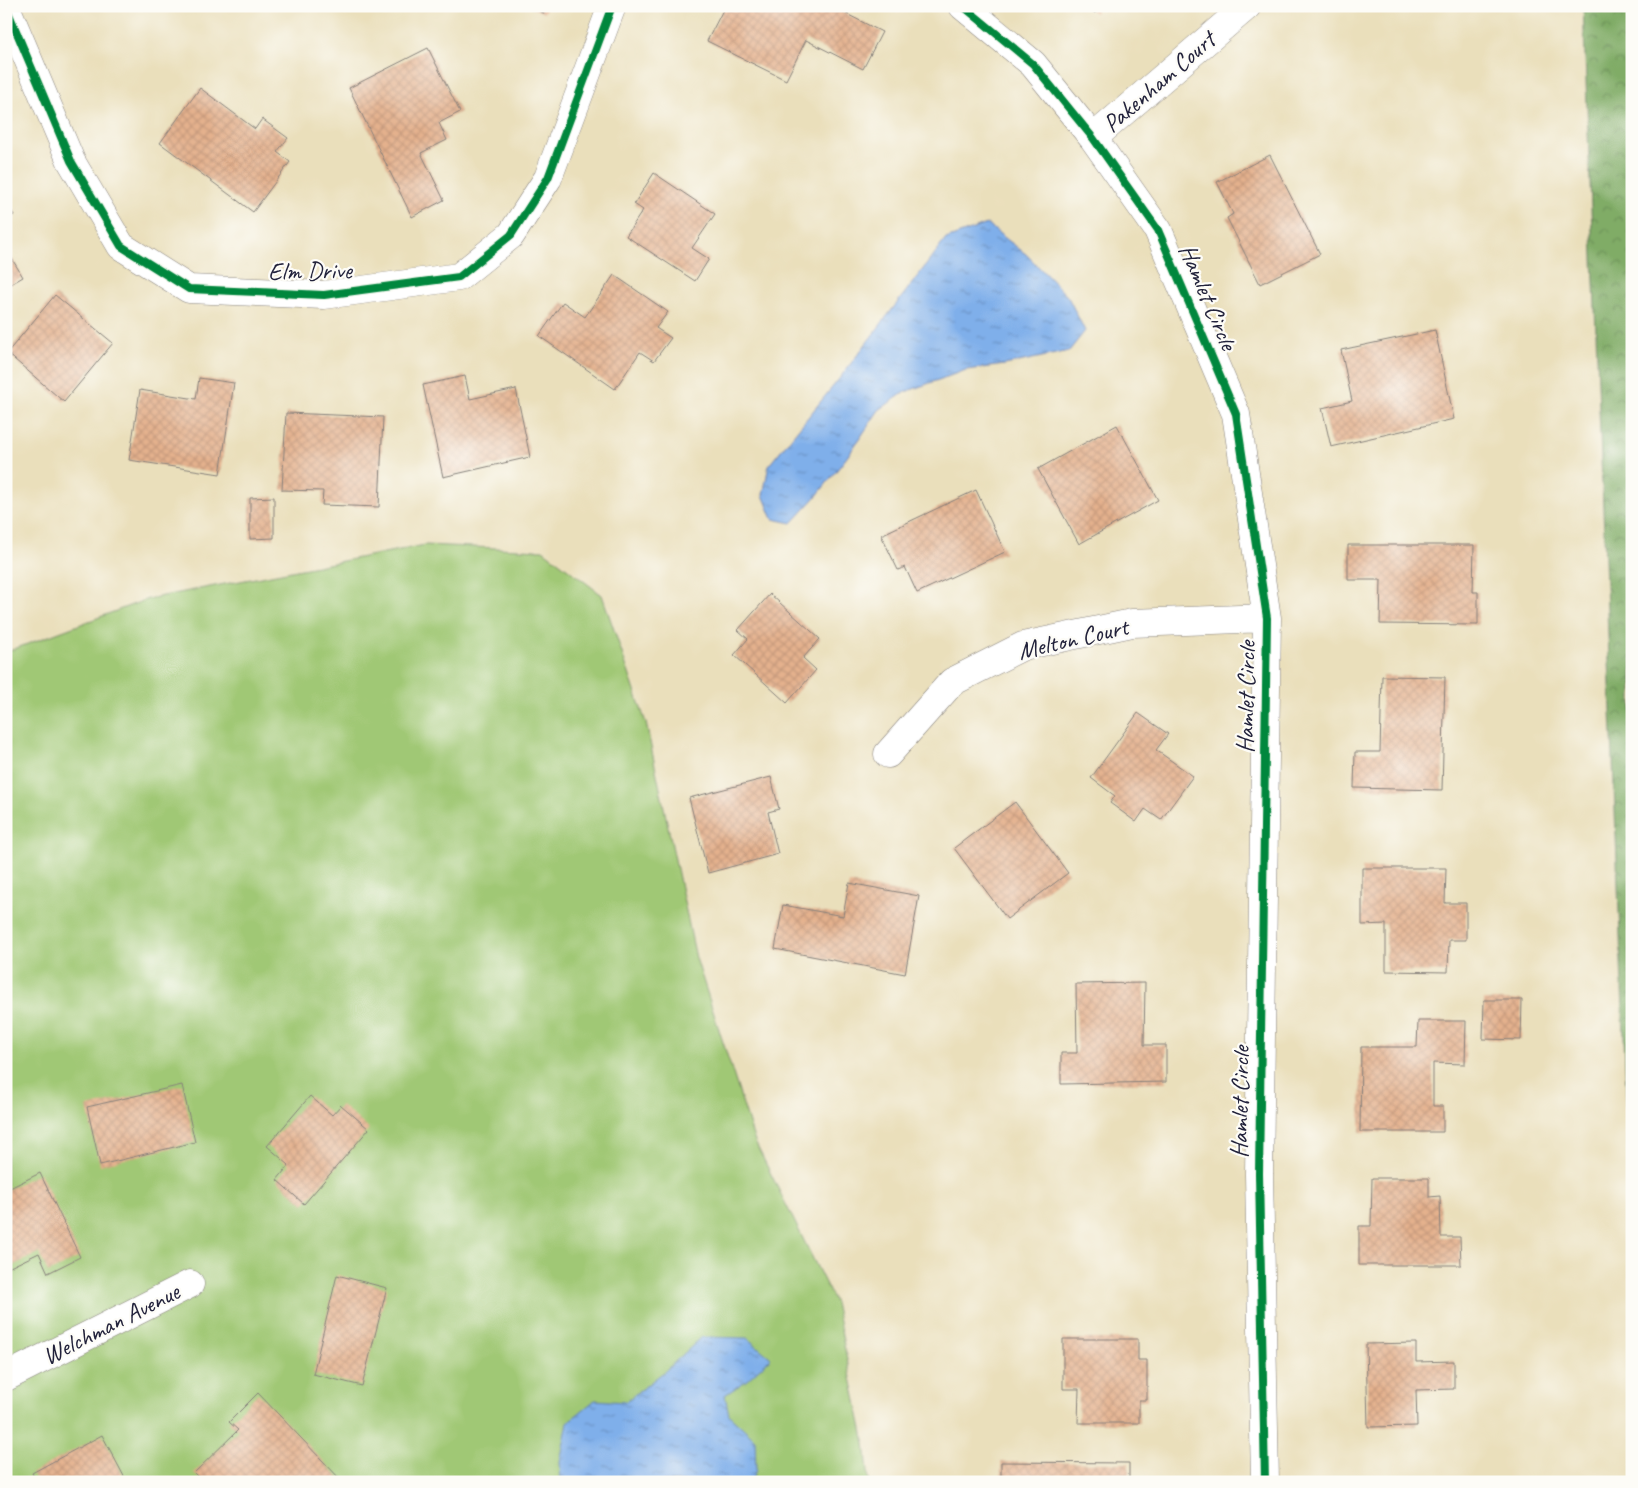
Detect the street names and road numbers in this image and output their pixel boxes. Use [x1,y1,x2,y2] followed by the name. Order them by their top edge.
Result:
[1096,22,1225,140] street label: Pakenham Court
[1171,239,1245,357] street label: Hamlet Circle
[268,254,354,288] street label: Elm Drive
[1015,610,1134,667] street label: Melton Court
[1229,639,1263,753] street label: Hamlet Circle
[1223,1044,1257,1158] street label: Hamlet Circle
[37,1275,187,1372] street label: Welchman Avenue

